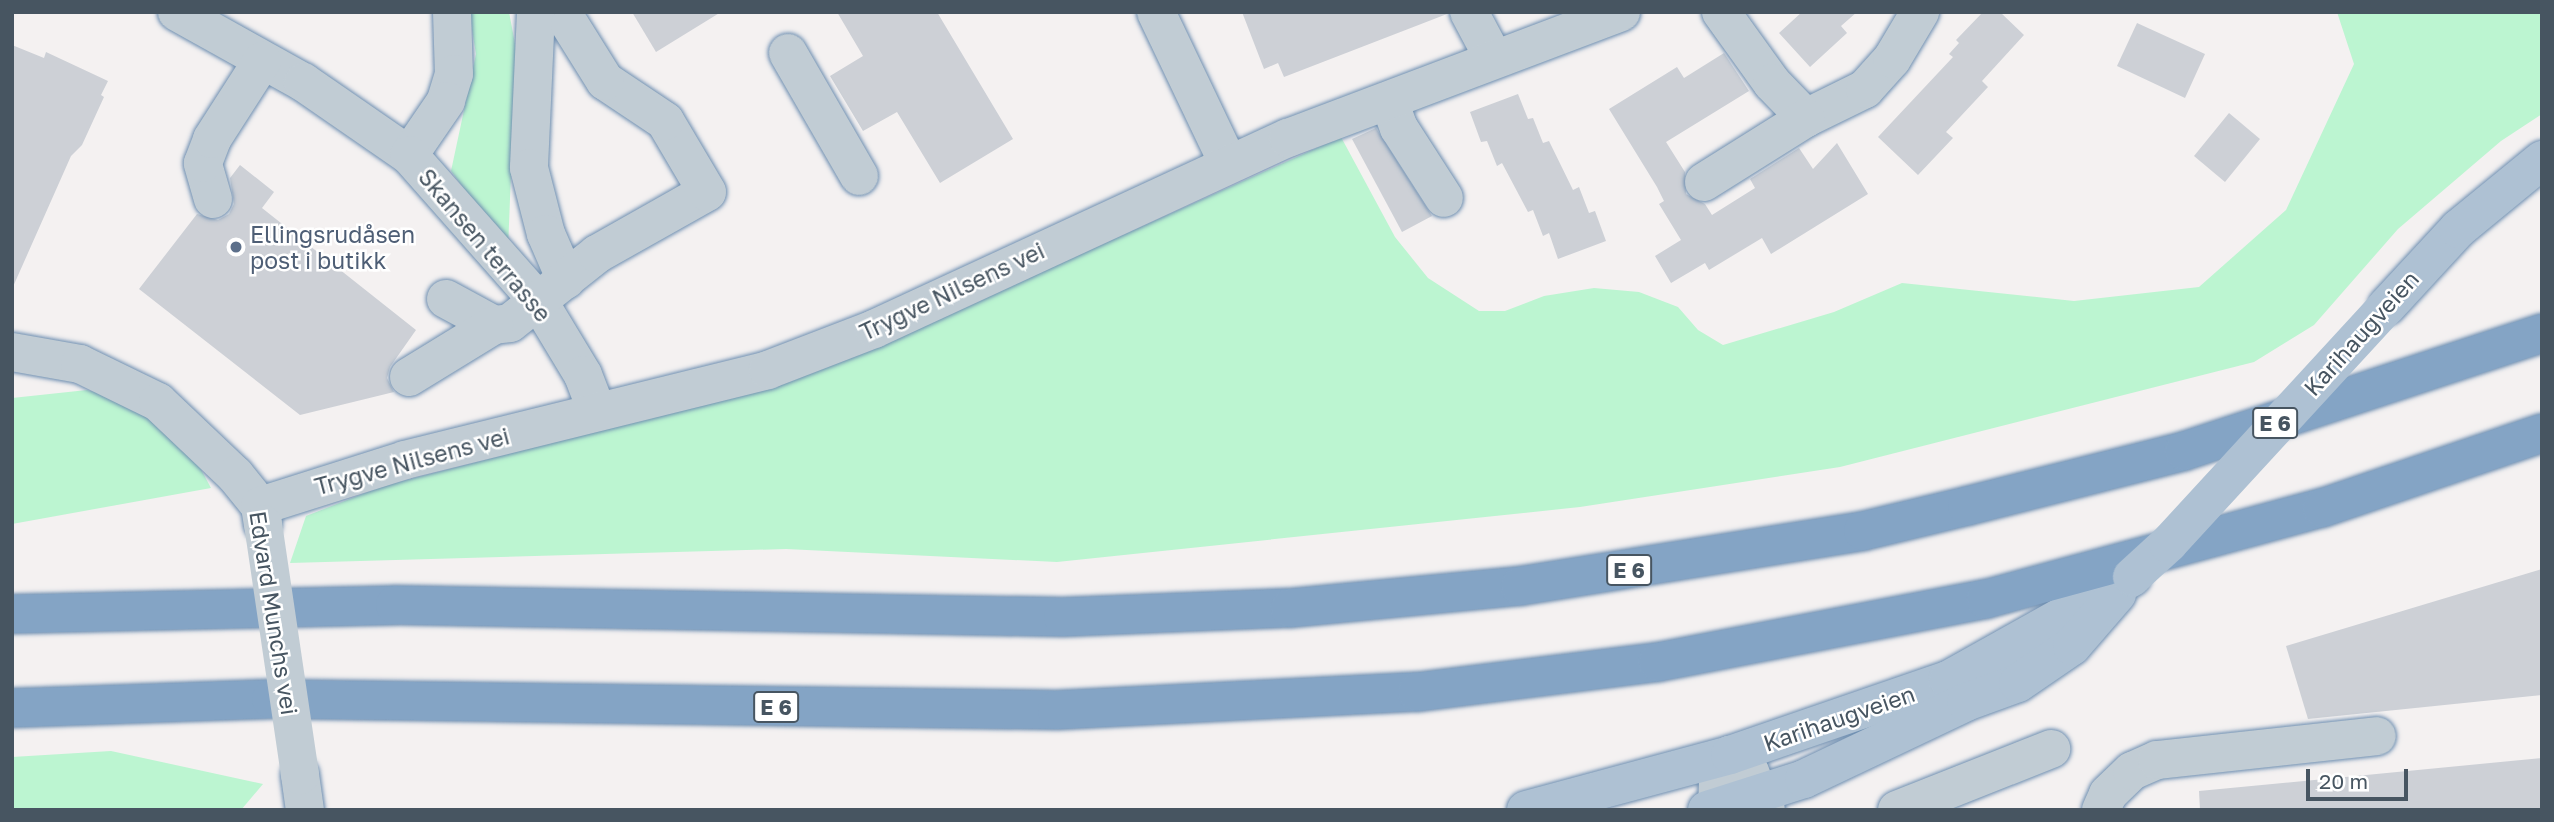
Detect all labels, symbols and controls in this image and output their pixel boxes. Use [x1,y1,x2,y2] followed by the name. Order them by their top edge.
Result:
[413,163,557,327] street label: Skansen terrasse
[250,220,415,274] place label: Ellingsrudåsen post i butikk
[855,236,1049,346] street label: Trygve Nilsens vei
[228,239,244,255] marker: Ellingsrudåsen post i butikk
[2298,265,2424,401] street label: Karihaugveien
[2250,406,2300,440] road number: E 6
[312,422,512,500] street label: Trygve Nilsens vei
[244,509,304,717] street label: Edvard Munchs vei
[1604,552,1654,588] road number: E 6
[1760,679,1918,757] street label: Karihaugveien
[752,690,800,724] road number: E 6
[2309,756,2410,800] scale bar
[2319,768,2368,794] text: 20 m

